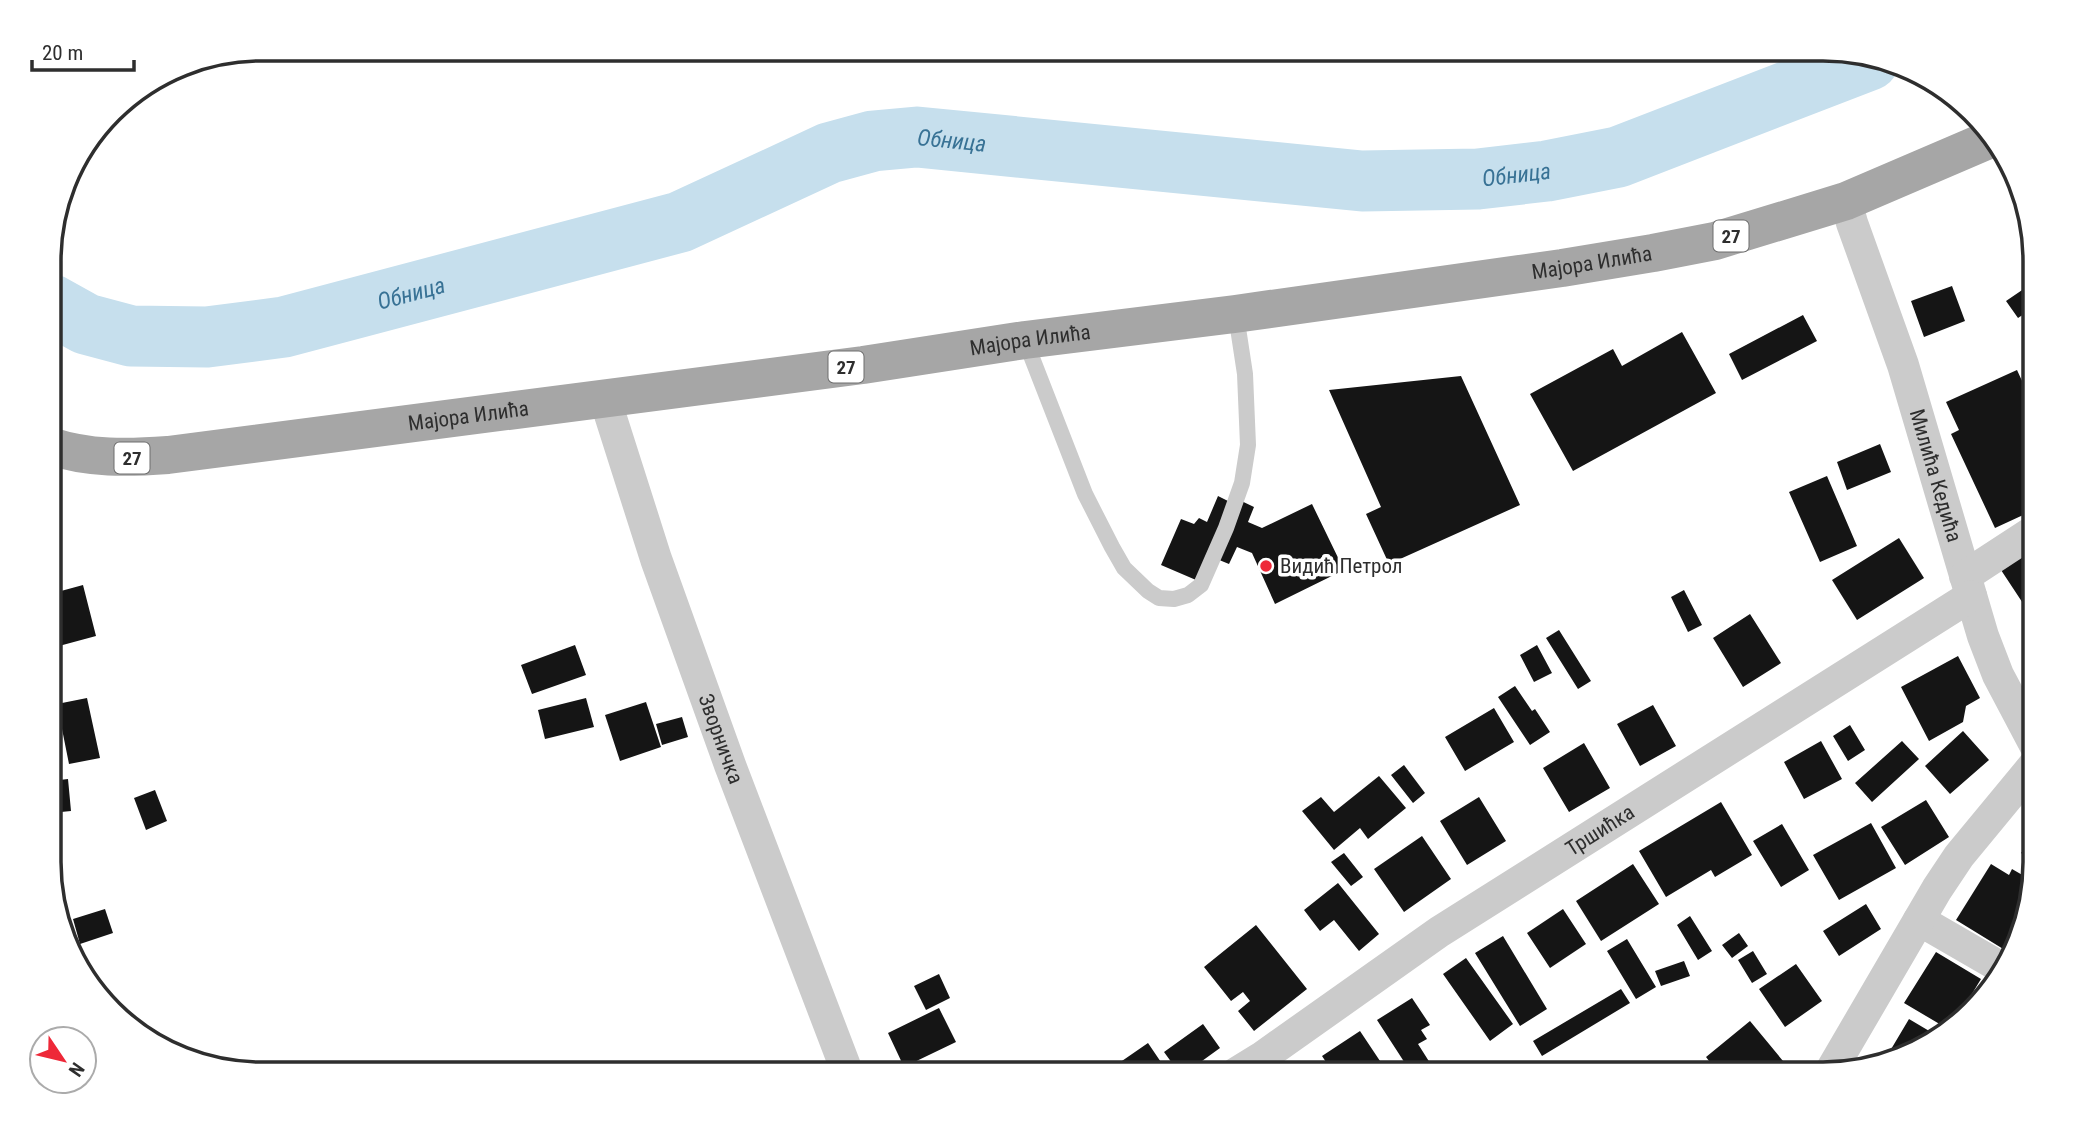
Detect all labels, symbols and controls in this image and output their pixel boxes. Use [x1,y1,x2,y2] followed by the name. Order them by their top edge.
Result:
[32,28,133,72] scale bar
[42,41,83,65] text: 20 m
[916,124,988,157] water label: Обница
[1481,157,1552,192] water label: Обница
[1714,220,1748,252] road number: 27
[1530,241,1654,284] street label: Мајора Илића
[374,271,448,315] water label: Обница
[968,320,1092,360] street label: Мајора Илића
[828,352,864,382] road number: 27
[406,396,530,436] street label: Мајора Илића
[1905,406,1967,545] street label: Милића Кедића
[114,442,150,474] road number: 27
[1280,554,1403,578] place label: Видић Петрол
[1258,558,1274,574] marker: Видић Петрол
[693,691,748,787] street label: Зворничка
[1561,800,1639,861] street label: Тршићка
[28,1025,98,1095] north arrow
[64,1058,89,1081] text: N

